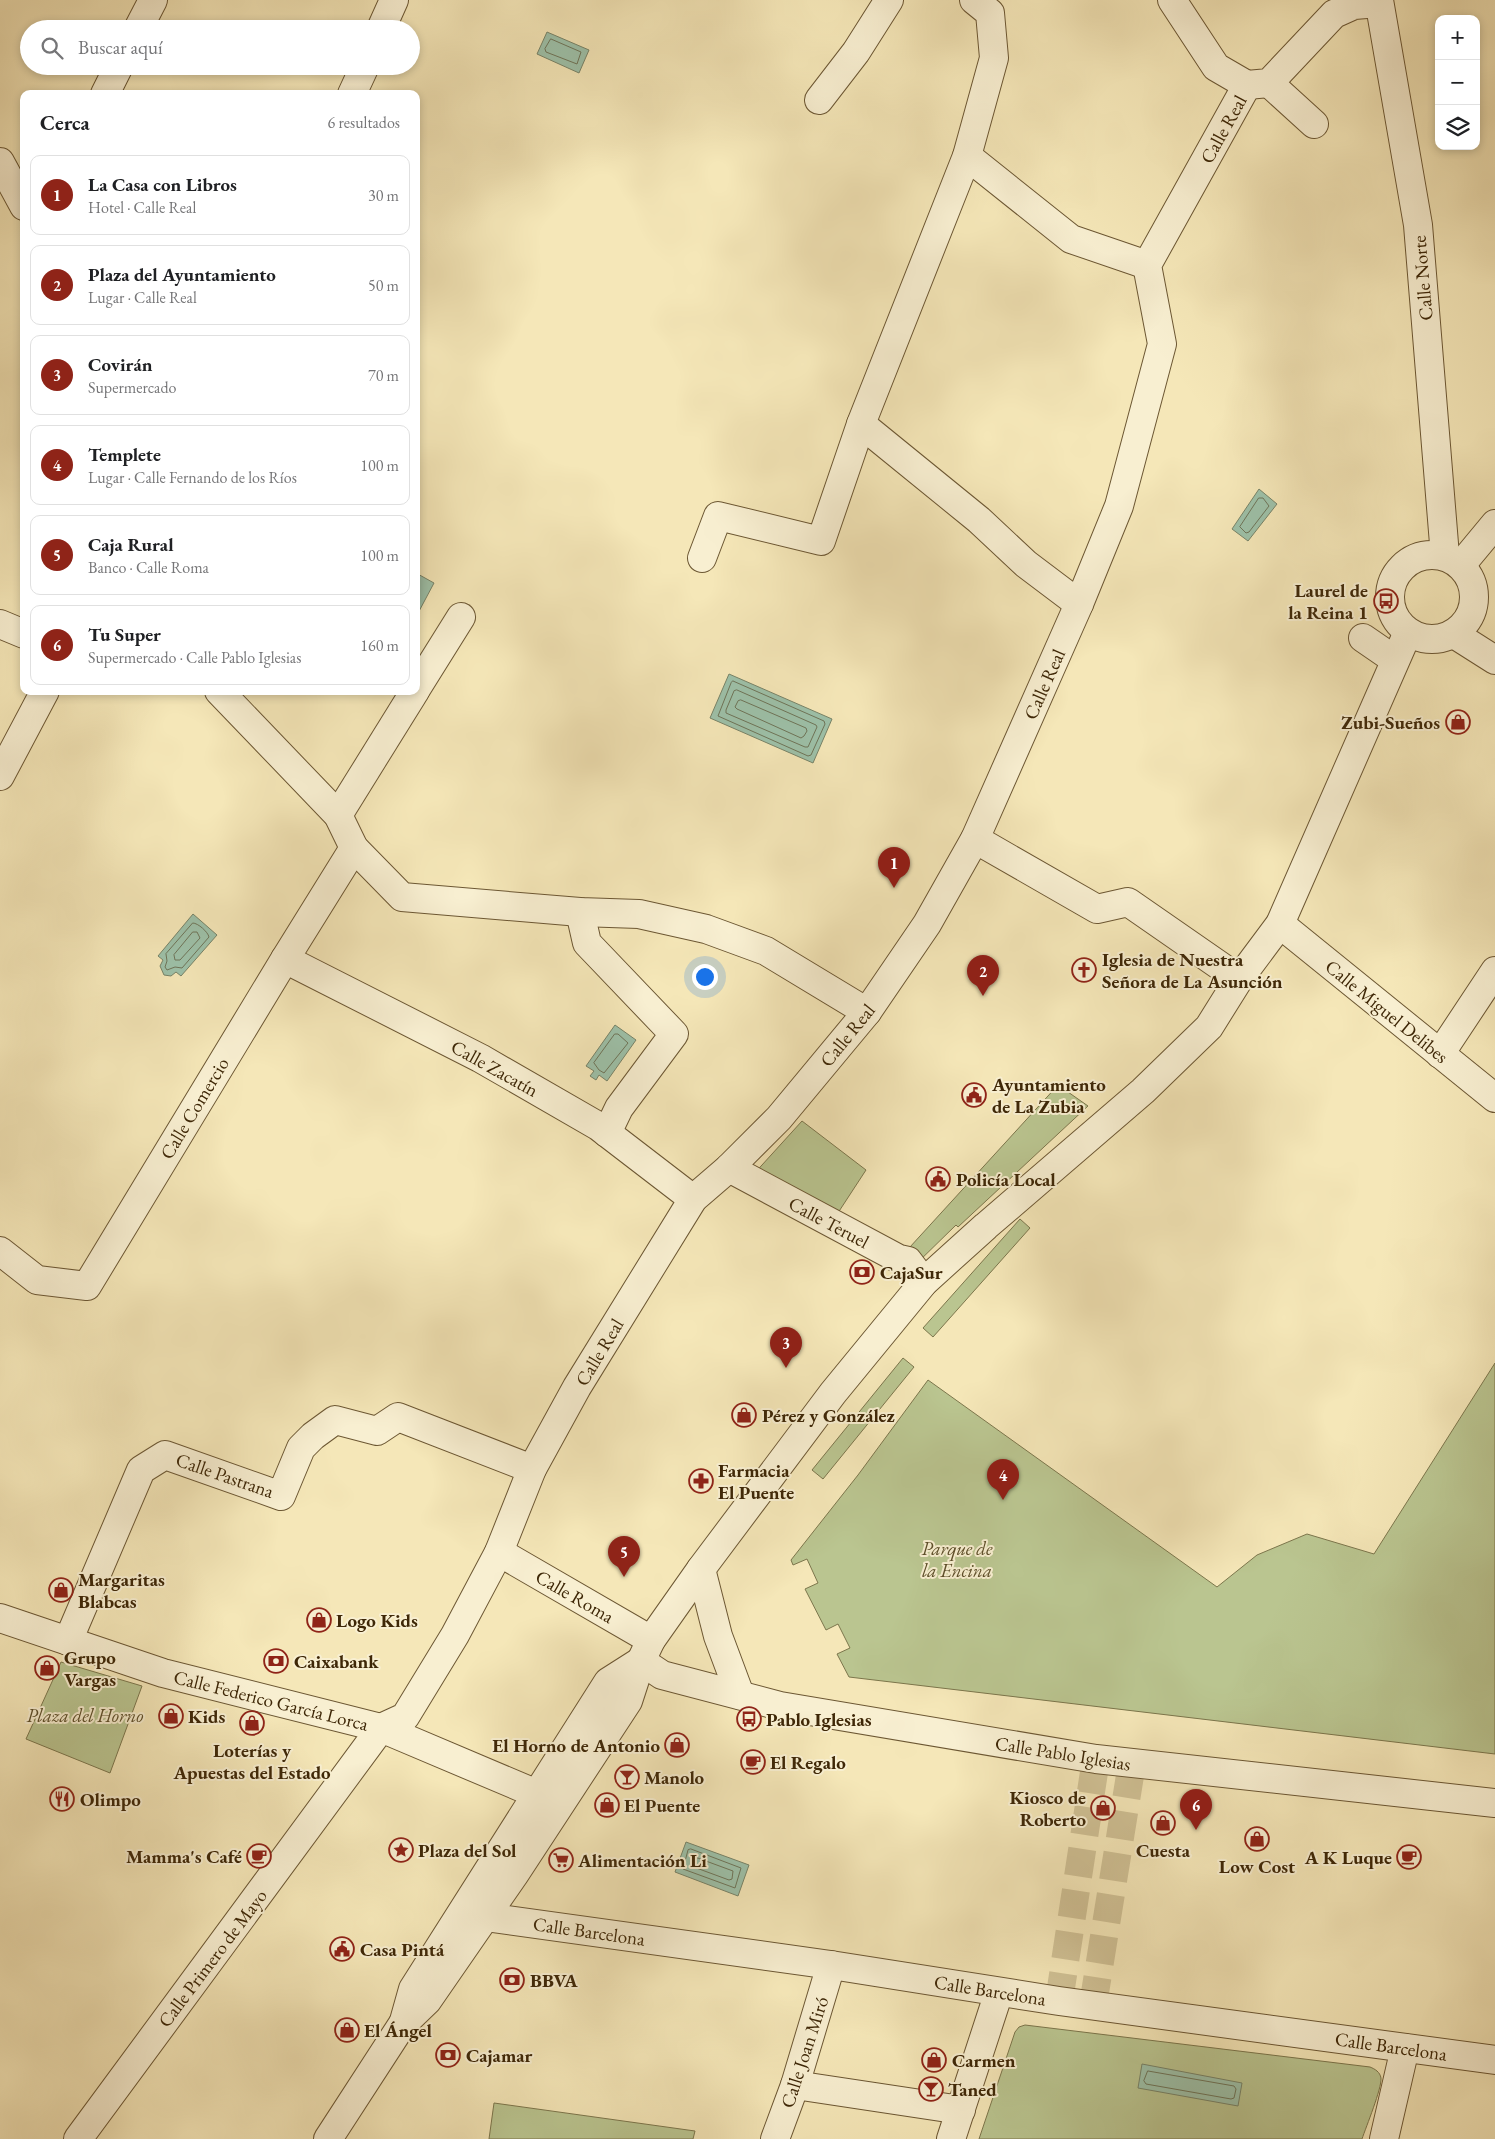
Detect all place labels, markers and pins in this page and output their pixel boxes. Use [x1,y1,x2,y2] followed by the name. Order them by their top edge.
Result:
[1288,578,1368,625] place label: Laurel de la Reina 1
[1373,588,1399,614] bus stop icon: Laurel de la Reina 1
[1445,709,1471,735] shop icon: Zubi-Sueños
[1341,710,1440,735] place label: Zubi-Sueños
[878,847,910,888] pin: 1
[1102,947,1283,994] place label: Iglesia de Nuestra Señora de La Asunción
[967,955,999,996] pin: 2
[1071,957,1097,983] church icon: Iglesia de Nuestra Señora de La Asunción
[991,1072,1106,1119] place label: Ayuntamiento de La Zubia
[961,1082,987,1108] public building icon: Ayuntamiento de La Zubia
[925,1166,951,1192] public building icon: Policía Local
[956,1167,1056,1192] place label: Policía Local
[849,1259,875,1285] bank icon: CajaSur
[880,1260,943,1285] place label: CajaSur
[770,1327,802,1368] pin: 3
[731,1402,757,1428] shop icon: Pérez y González
[762,1403,895,1428] place label: Pérez y González
[718,1458,794,1505] place label: Farmacia El Puente
[987,1459,1019,1500] pin: 4
[688,1468,714,1494] pharmacy icon: Farmacia El Puente
[608,1536,640,1577] pin: 5
[78,1567,165,1614] place label: Margaritas Blabcas
[48,1577,74,1603] shop icon: Margaritas Blabcas
[306,1607,332,1633] shop icon: Logo Kids
[336,1608,418,1633] place label: Logo Kids
[64,1645,116,1692] place label: Grupo Vargas
[263,1648,289,1674] bank icon: Caixabank
[294,1649,379,1674] place label: Caixabank
[34,1655,60,1681] shop icon: Grupo Vargas
[158,1703,184,1729] shop icon: Kids
[188,1704,226,1729] place label: Kids
[736,1706,762,1732] bus stop icon: Pablo Iglesias
[766,1707,872,1732] place label: Pablo Iglesias
[239,1710,265,1736] shop icon: Loterías y Apuestas del Estado
[664,1732,690,1758] shop icon: El Horno de Antonio
[492,1733,660,1758] place label: El Horno de Antonio
[172,1738,331,1785] place label: Loterías y Apuestas del Estado
[740,1749,766,1775] cafe icon: El Regalo
[770,1750,846,1775] place label: El Regalo
[614,1764,640,1790] bar icon: Manolo
[644,1765,704,1790] place label: Manolo
[1010,1785,1086,1832] place label: Kiosco de Roberto
[49,1786,75,1812] restaurant icon: Olimpo
[80,1787,141,1812] place label: Olimpo
[1180,1789,1212,1830] pin: 6
[594,1792,620,1818] shop icon: El Puente
[624,1793,700,1818] place label: El Puente
[1090,1795,1116,1821] shop icon: Kiosco de Roberto
[1150,1810,1176,1836] shop icon: Cuesta
[1244,1826,1270,1852] shop icon: Low Cost
[388,1837,414,1863] place icon: Plaza del Sol
[418,1838,517,1863] place label: Plaza del Sol
[1136,1838,1191,1863] place label: Cuesta
[246,1843,272,1869] cafe icon: Mamma's Café
[126,1844,242,1869] place label: Mamma's Café
[1396,1844,1422,1870] cafe icon: A K Luque
[1304,1845,1392,1870] place label: A K Luque
[548,1847,574,1873] supermarket icon: Alimentación Li
[577,1848,707,1873] place label: Alimentación Li
[1219,1854,1295,1879] place label: Low Cost
[329,1936,355,1962] public building icon: Casa Pintá
[360,1937,445,1962] place label: Casa Pintá
[499,1967,525,1993] bank icon: BBVA
[530,1968,578,1993] place label: BBVA
[334,2017,360,2043] shop icon: El Ángel
[364,2018,433,2043] place label: El Ángel
[435,2042,461,2068] bank icon: Cajamar
[466,2043,533,2068] place label: Cajamar
[921,2047,947,2073] shop icon: Carmen
[952,2048,1016,2073] place label: Carmen
[918,2076,944,2102] bar icon: Taned
[948,2077,997,2102] place label: Taned

